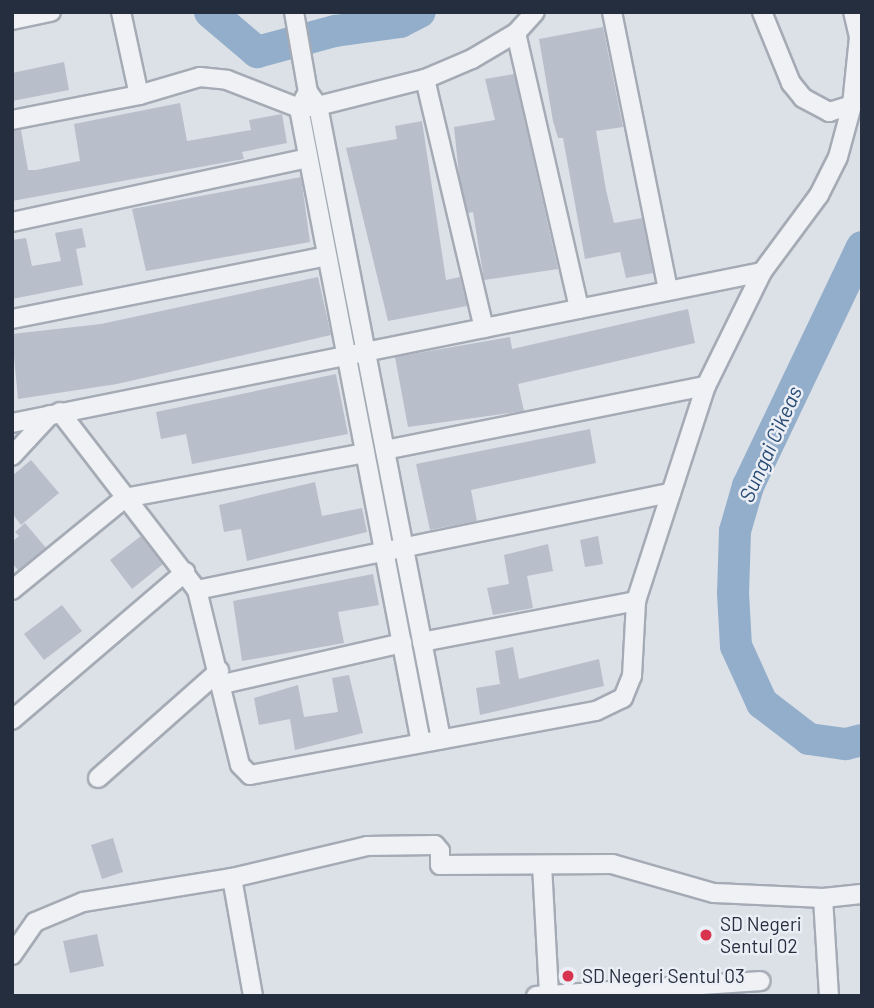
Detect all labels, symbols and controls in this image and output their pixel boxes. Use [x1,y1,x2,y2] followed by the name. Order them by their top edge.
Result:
[733,382,807,506] water label: Sungai Cikeas
[720,913,802,957] place label: SD Negeri Sentul 02
[698,927,714,943] marker: SD Negeri Sentul 02
[582,965,745,987] place label: SD Negeri Sentul 03
[560,968,576,984] marker: SD Negeri Sentul 03

